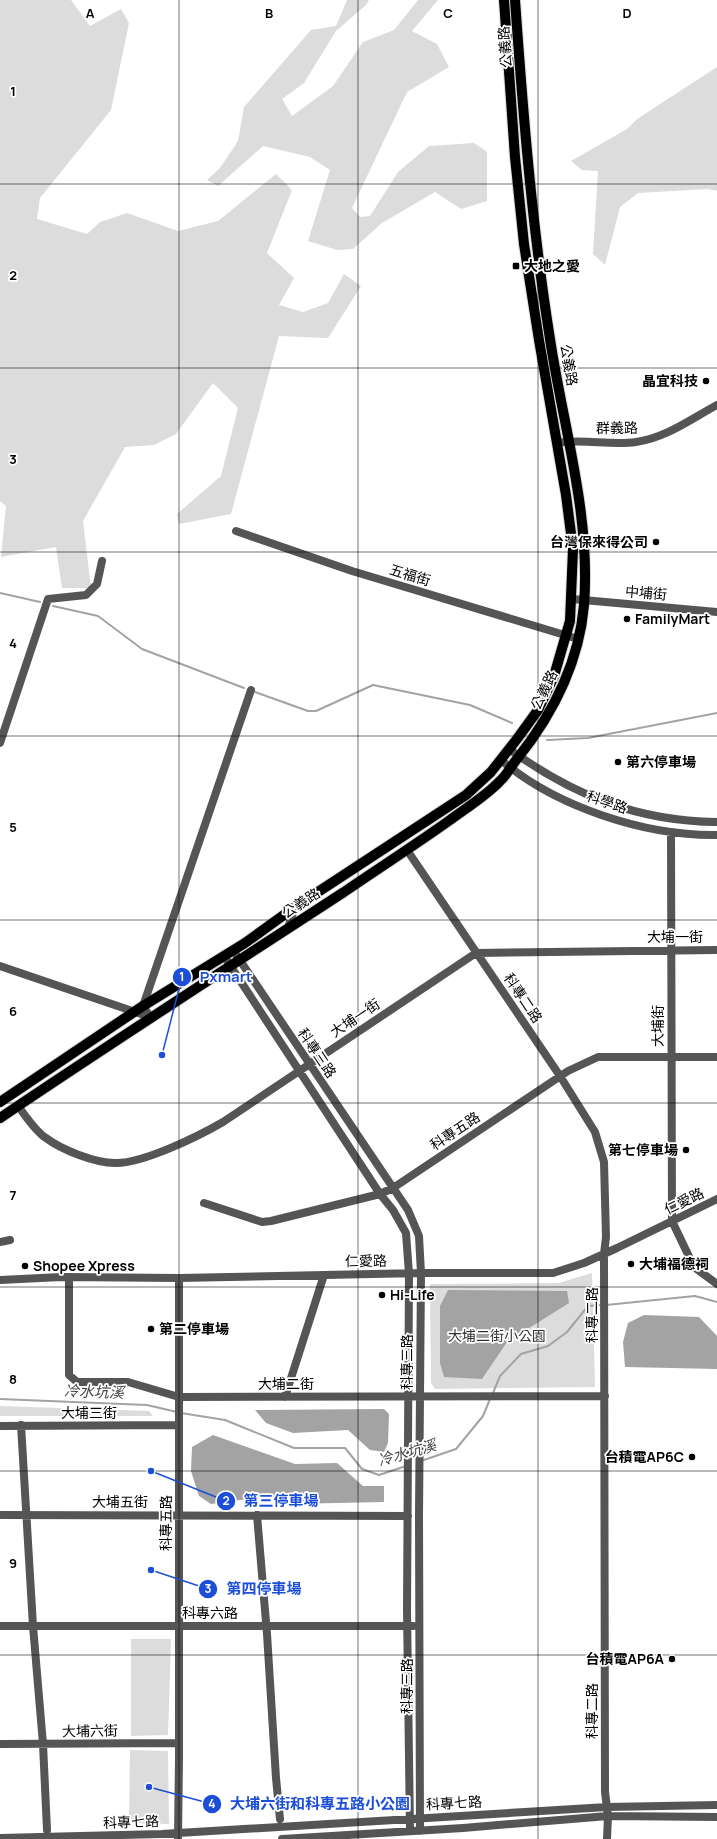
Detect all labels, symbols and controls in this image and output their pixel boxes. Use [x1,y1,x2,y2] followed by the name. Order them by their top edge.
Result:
[86,4,95,22] text: A
[265,4,273,22] text: B
[443,4,453,22] text: C
[622,4,632,22] text: D
[494,25,515,69] street label: 公義路
[10,82,16,100] text: 1
[524,256,580,275] place label: 大地之愛
[511,261,521,271] marker: 大地之愛
[9,266,17,284] text: 2
[556,343,582,387] street label: 公義路
[642,371,698,390] place label: 晶宜科技
[701,376,711,386] marker: 晶宜科技
[596,418,638,437] street label: 群義路
[9,450,17,468] text: 3
[550,532,648,551] place label: 台灣保來得公司
[651,537,661,547] marker: 台灣保來得公司
[387,559,433,590] street label: 五福街
[624,581,668,604] street label: 中埔街
[635,609,710,628] place label: FamilyMart
[622,614,632,624] marker: FamilyMart
[9,634,17,652] text: 4
[526,667,561,713] street label: 公義路
[626,752,696,771] place label: 第六停車場
[613,757,623,767] marker: 第六停車場
[584,786,630,817] street label: 科學路
[9,818,17,836] text: 5
[278,883,324,922] street label: 公義路
[647,927,703,946] street label: 大埔一街
[172,963,260,990] callout: Pxmart
[200,966,252,987] text: Pxmart
[179,968,185,985] text: 1
[500,969,547,1026] street label: 科專二路
[326,994,383,1041] street label: 大埔一街
[9,1002,17,1020] text: 6
[648,1005,667,1047] street label: 大埔街
[294,1024,341,1081] street label: 科專三路
[426,1107,483,1154] street label: 科專五路
[608,1140,678,1159] place label: 第七停車場
[681,1145,691,1155] marker: 第七停車場
[661,1183,707,1218] street label: 仁愛路
[10,1186,17,1204] text: 7
[345,1251,387,1270] street label: 仁愛路
[639,1254,709,1273] place label: 大埔福德祠
[33,1256,135,1275] place label: Shopee Xpress
[626,1259,636,1269] marker: 大埔福德祠
[20,1261,30,1271] marker: Shopee Xpress
[390,1285,435,1304] place label: Hi-Life
[582,1287,601,1343] street label: 科專二路
[377,1290,387,1300] marker: Hi-Life
[159,1319,229,1338] place label: 第二停車場
[146,1324,156,1334] marker: 第二停車場
[448,1326,546,1345] park label: 大埔二街小公園
[397,1334,416,1390] street label: 科專三路
[9,1370,17,1388] text: 8
[258,1374,314,1393] street label: 大埔二街
[64,1380,126,1403] water label: 冷水坑溪
[61,1403,117,1422] street label: 大埔三街
[375,1434,441,1471] water label: 冷水坑溪
[605,1447,684,1466] place label: 台積電AP6C
[687,1452,697,1462] marker: 台積電AP6C
[216,1487,327,1514] callout: 第三停車場
[243,1490,319,1511] text: 第三停車場
[92,1492,148,1511] street label: 大埔五街
[222,1492,230,1509] text: 2
[156,1495,175,1551] street label: 科專五路
[9,1554,17,1572] text: 9
[198,1575,309,1602] callout: 第四停車場
[226,1578,302,1599] text: 第四停車場
[205,1580,212,1597] text: 3
[182,1603,238,1622] street label: 科專六路
[586,1649,665,1668] place label: 台積電AP6A
[667,1654,677,1664] marker: 台積電AP6A
[397,1658,416,1714] street label: 科專三路
[582,1683,601,1739] street label: 科專二路
[62,1721,118,1740] street label: 大埔六街
[202,1790,418,1817] callout: 大埔六街和科專五路小公園
[426,1792,482,1813] street label: 科專七路
[230,1793,410,1814] text: 大埔六街和科專五路小公園
[208,1795,216,1812] text: 4
[103,1811,159,1832] street label: 科專七路

